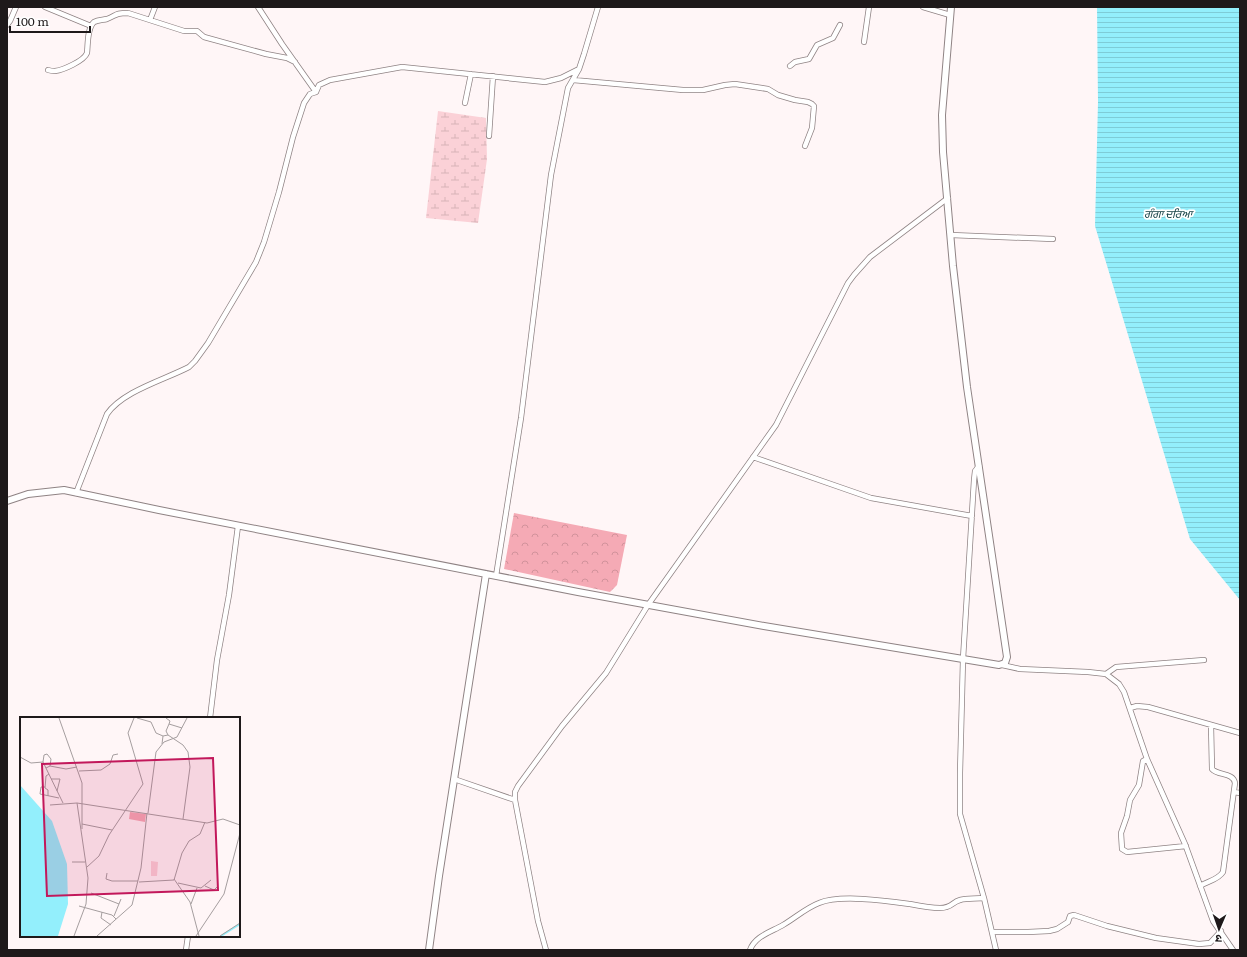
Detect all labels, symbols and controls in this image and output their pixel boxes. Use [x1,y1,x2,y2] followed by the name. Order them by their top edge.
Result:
[10,8,90,34] scale bar
[16,12,49,30] text: 100 m
[1144,205,1194,221] water label: ਗੰਗਾ ਦਰਿਆ
[20,717,240,937] inset map
[1199,909,1239,949] north arrow
[1215,932,1222,948] text: उ

